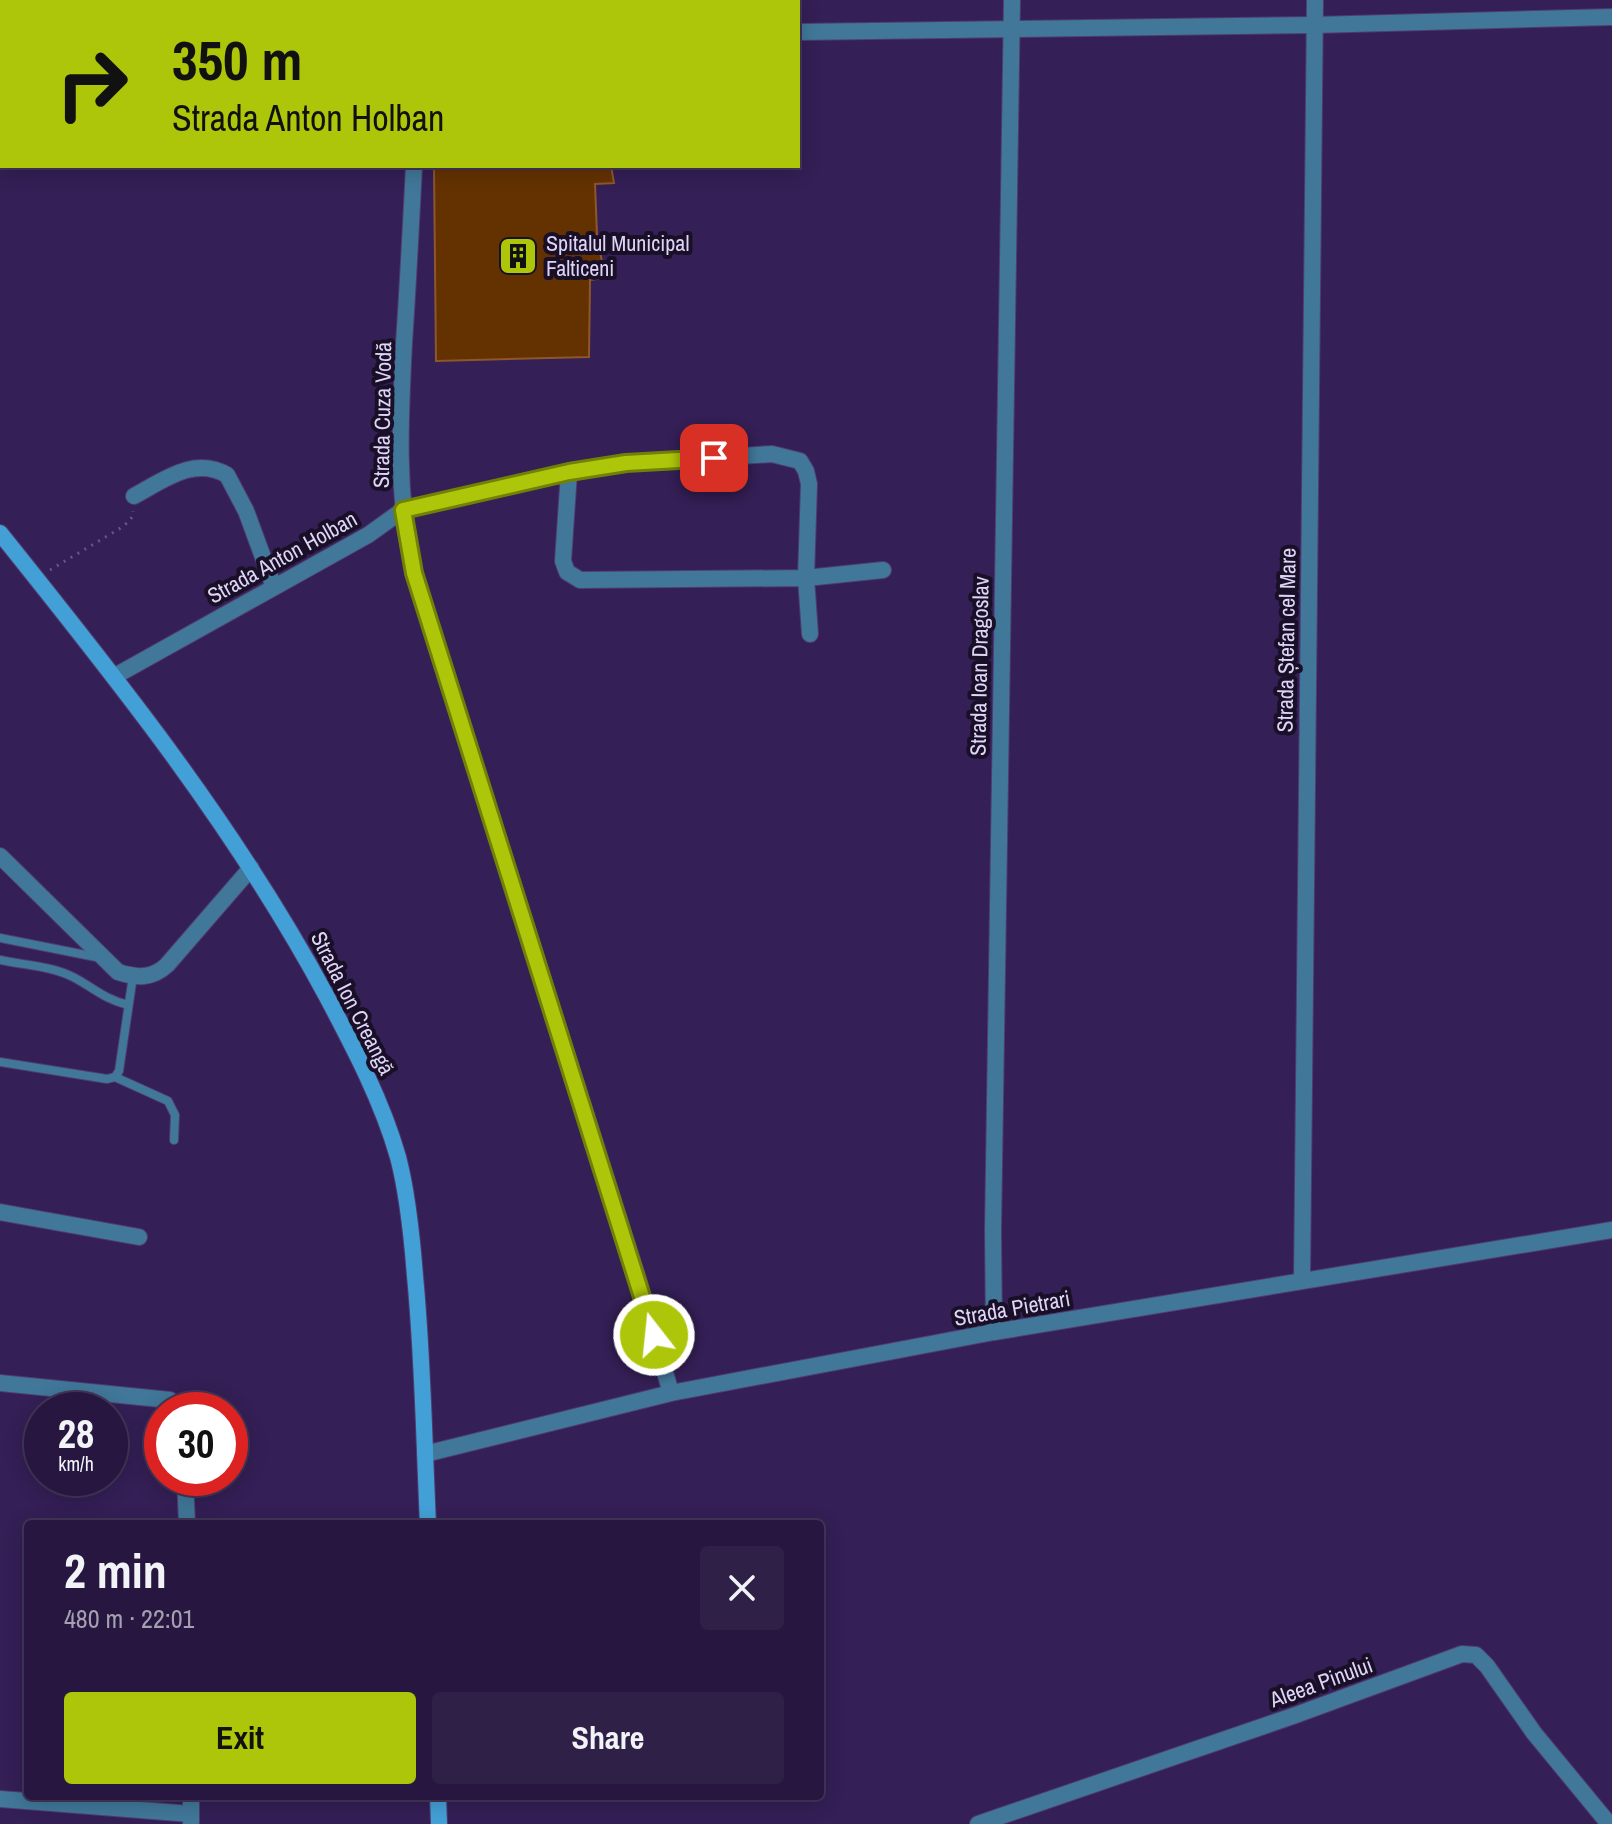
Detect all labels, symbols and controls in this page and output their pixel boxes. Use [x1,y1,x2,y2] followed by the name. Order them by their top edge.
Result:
[172,22,302,97] text: 350 m
[40,32,144,136] icon: right
[172,94,444,142] text: Strada Anton Holban
[546,228,689,283] place label: Spitalul Municipal Falticeni
[497,235,539,277] building icon: Spitalul Municipal Falticeni
[366,342,398,488] street label: Strada Cuza Vodă
[680,424,748,492] pin
[692,436,736,480] icon: arrive
[202,504,362,610] street label: Strada Anton Holban
[1269,547,1303,733] street label: Strada Ștefan cel Mare
[962,576,996,756] street label: Strada Ioan Dragoslav
[304,926,402,1080] street label: Strada Ion Creangă
[952,1283,1072,1333] street label: Strada Pietrari
[612,1293,696,1377] position arrow
[144,1392,248,1496] speed limit sign: 30
[58,1407,94,1460] text: 28
[58,1450,94,1477] text: km/h
[64,1538,167,1603] text: 2 min
[700,1546,784,1630] button: close
[64,1601,194,1636] text: 480 m · 22:01
[1265,1650,1377,1715] street label: Aleea Pinului
[64,1692,416,1784] button: Exit
[432,1692,784,1784] button: Share

